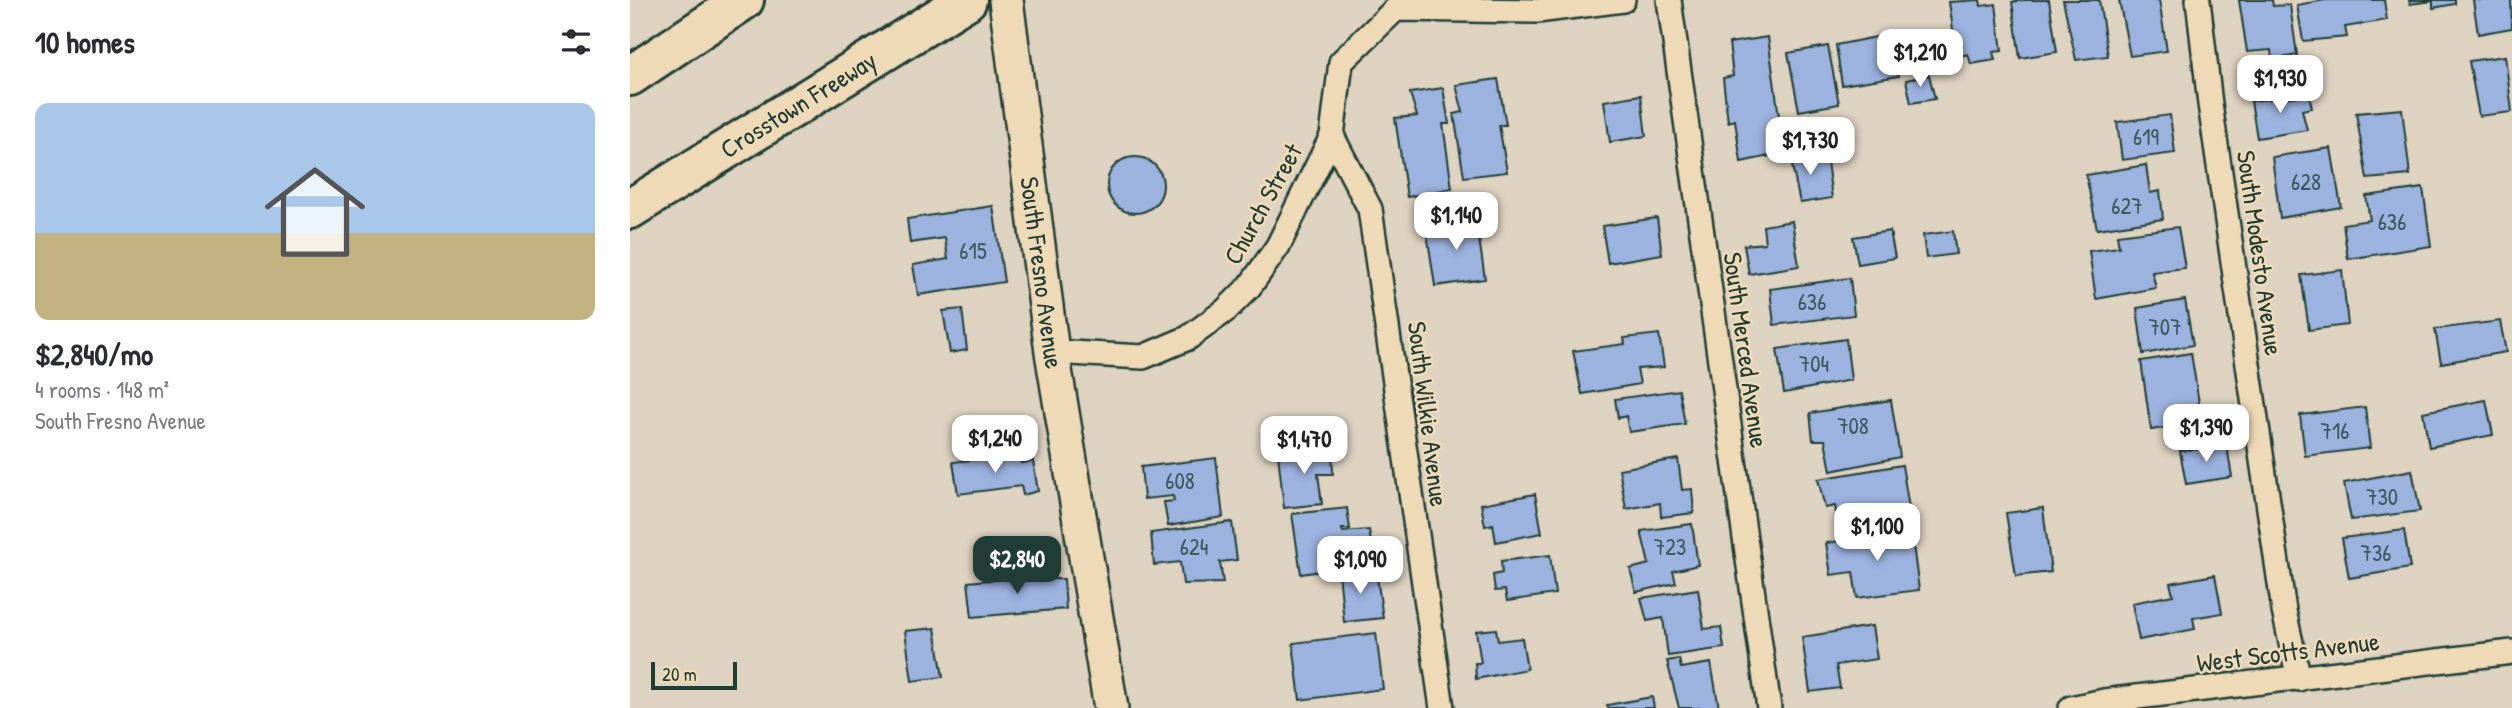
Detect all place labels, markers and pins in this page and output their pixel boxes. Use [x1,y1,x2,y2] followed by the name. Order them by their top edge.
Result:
[1863,29,1977,89] pin: $1,210
[2223,55,2337,115] pin: $1,930
[1753,118,1867,177] pin: $1,730
[1399,192,1513,252] pin: $1,140
[2149,405,2263,464] pin: $1,390
[938,416,1052,475] pin: $1,240
[1247,416,1361,476] pin: $1,470
[1820,504,1934,563] pin: $1,100
[960,536,1074,596] pin: $2,840
[1303,536,1417,596] pin: $1,090

